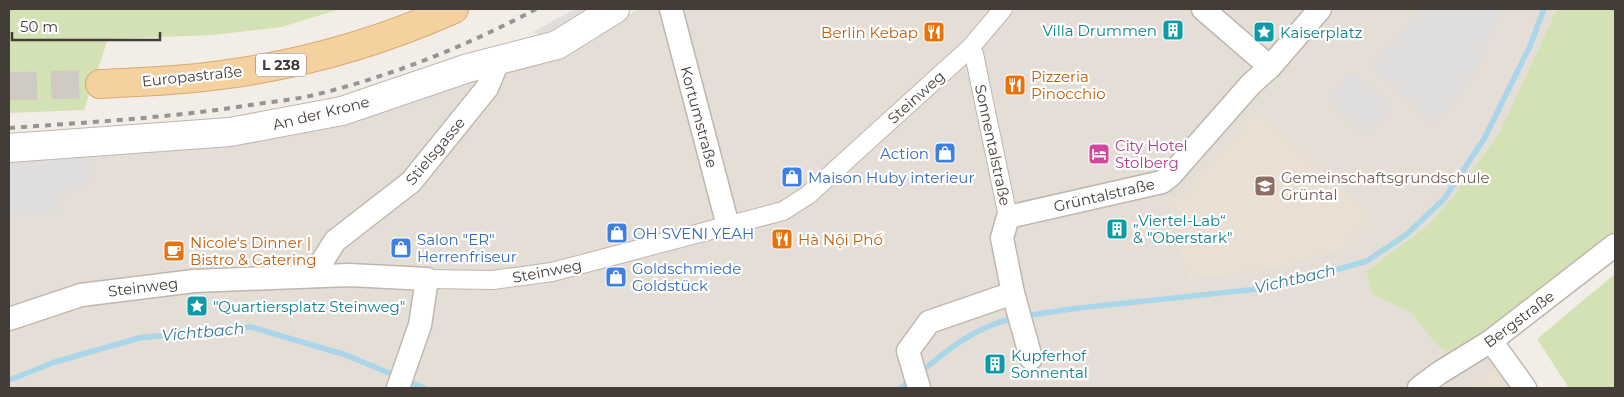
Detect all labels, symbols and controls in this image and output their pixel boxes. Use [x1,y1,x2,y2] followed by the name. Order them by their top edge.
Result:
[12,10,160,42] scale bar
[20,17,58,36] text: 50 m
[1161,18,1185,42] building icon: Villa Drummen
[922,20,946,44] restaurant icon: Berlin Kebap
[1252,20,1276,44] place icon: Kaiserplatz
[1042,21,1157,40] place label: Villa Drummen
[821,23,918,42] place label: Berlin Kebap
[1280,23,1363,42] place label: Kaiserplatz
[256,54,306,76] road number: L 238
[141,61,243,91] street label: Europastraße
[676,64,722,170] street label: Kortumstraße
[883,66,949,128] street label: Steinweg
[1031,67,1106,103] place label: Pizzeria Pinocchio
[1003,73,1027,97] restaurant icon: Pizzeria Pinocchio
[971,83,1015,207] street label: Sonnentalstraße
[271,92,371,134] street label: An der Krone
[401,113,469,189] street label: Stielsgasse
[1115,136,1188,172] place label: City Hotel Stolberg
[933,141,957,165] shop icon: Action
[1087,142,1111,166] hotel icon: City Hotel Stolberg
[880,144,929,163] place label: Action
[780,165,804,189] shop icon: Maison Huby interieur
[808,168,974,187] place label: Maison Huby interieur
[1281,168,1490,204] place label: Gemeinschaftsgrundschule Grüntal
[1052,174,1156,216] street label: Grüntalstraße
[1253,174,1277,198] school or university icon: Gemeinschaftsgrundschule Grüntal
[1133,211,1233,247] place label: „Viertel-Lab“ & "Oberstark"
[1105,217,1129,241] building icon: „Viertel-Lab“ & "Oberstark"
[605,221,629,245] shop icon: OH SVENI YEAH
[633,224,754,243] place label: OH SVENI YEAH
[770,227,794,251] restaurant icon: Hà Nội Phố
[417,230,517,266] place label: Salon "ER" Herrenfriseur
[798,230,883,249] place label: Hà Nội Phố
[190,233,316,269] place label: Nicole's Dinner | Bistro & Catering
[389,236,413,260] shop icon: Salon "ER" Herrenfriseur
[162,239,186,263] cafe icon: Nicole's Dinner | Bistro & Catering
[511,255,583,287] street label: Steinweg
[632,259,741,295] place label: Goldschmiede Goldstück
[1253,260,1337,298] water label: Vichtbach
[604,265,628,289] shop icon: Goldschmiede Goldstück
[107,273,179,301] street label: Steinweg
[1480,286,1558,352] street label: Bergstraße
[185,294,209,318] place icon: "Quartiersplatz Steinweg"
[213,297,405,316] place label: "Quartiersplatz Steinweg"
[161,319,245,345] water label: Vichtbach
[1011,346,1088,382] place label: Kupferhof Sonnental
[983,352,1007,376] building icon: Kupferhof Sonnental

